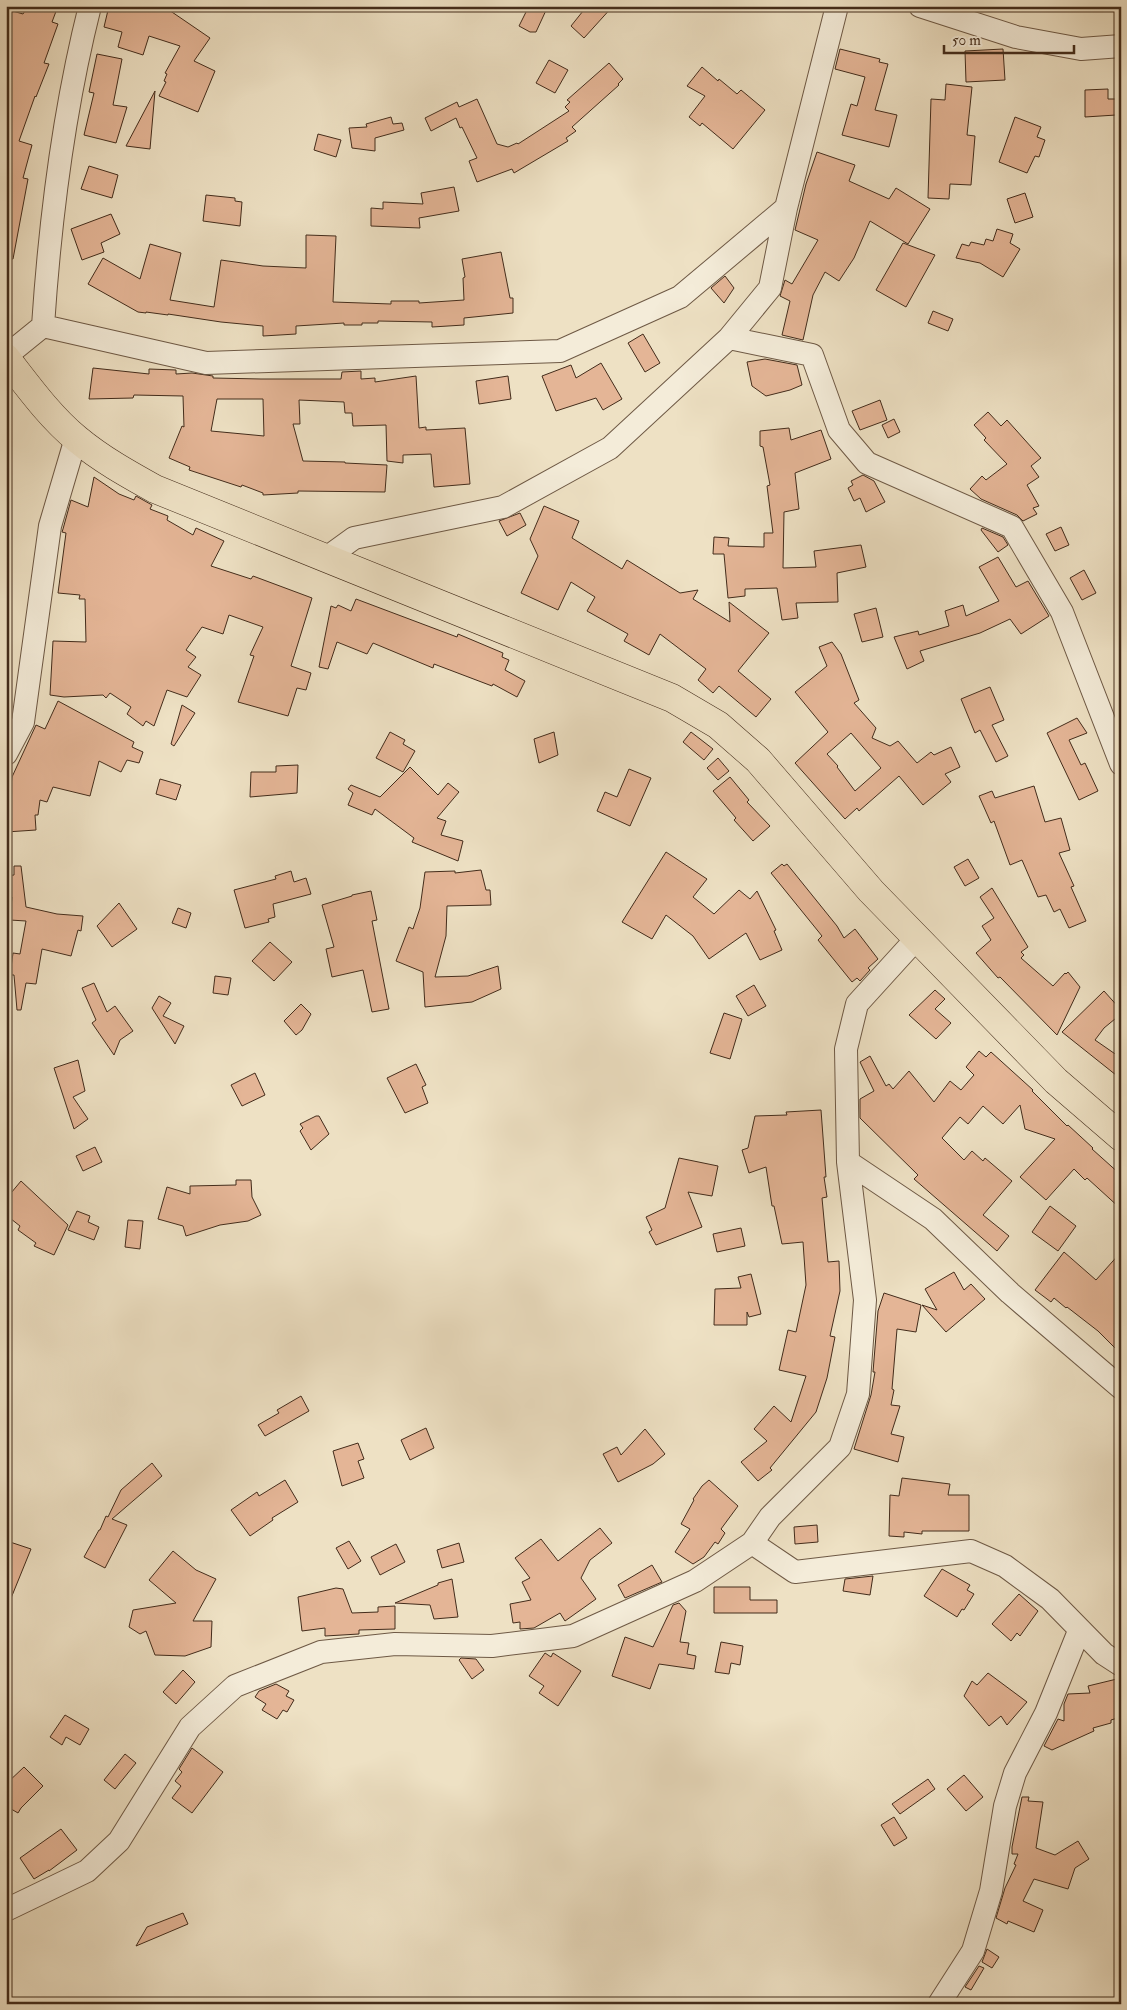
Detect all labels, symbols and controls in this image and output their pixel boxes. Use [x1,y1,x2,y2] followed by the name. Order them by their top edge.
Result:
[944,22,1074,54] scale bar
[952,31,981,50] text: 50 m

